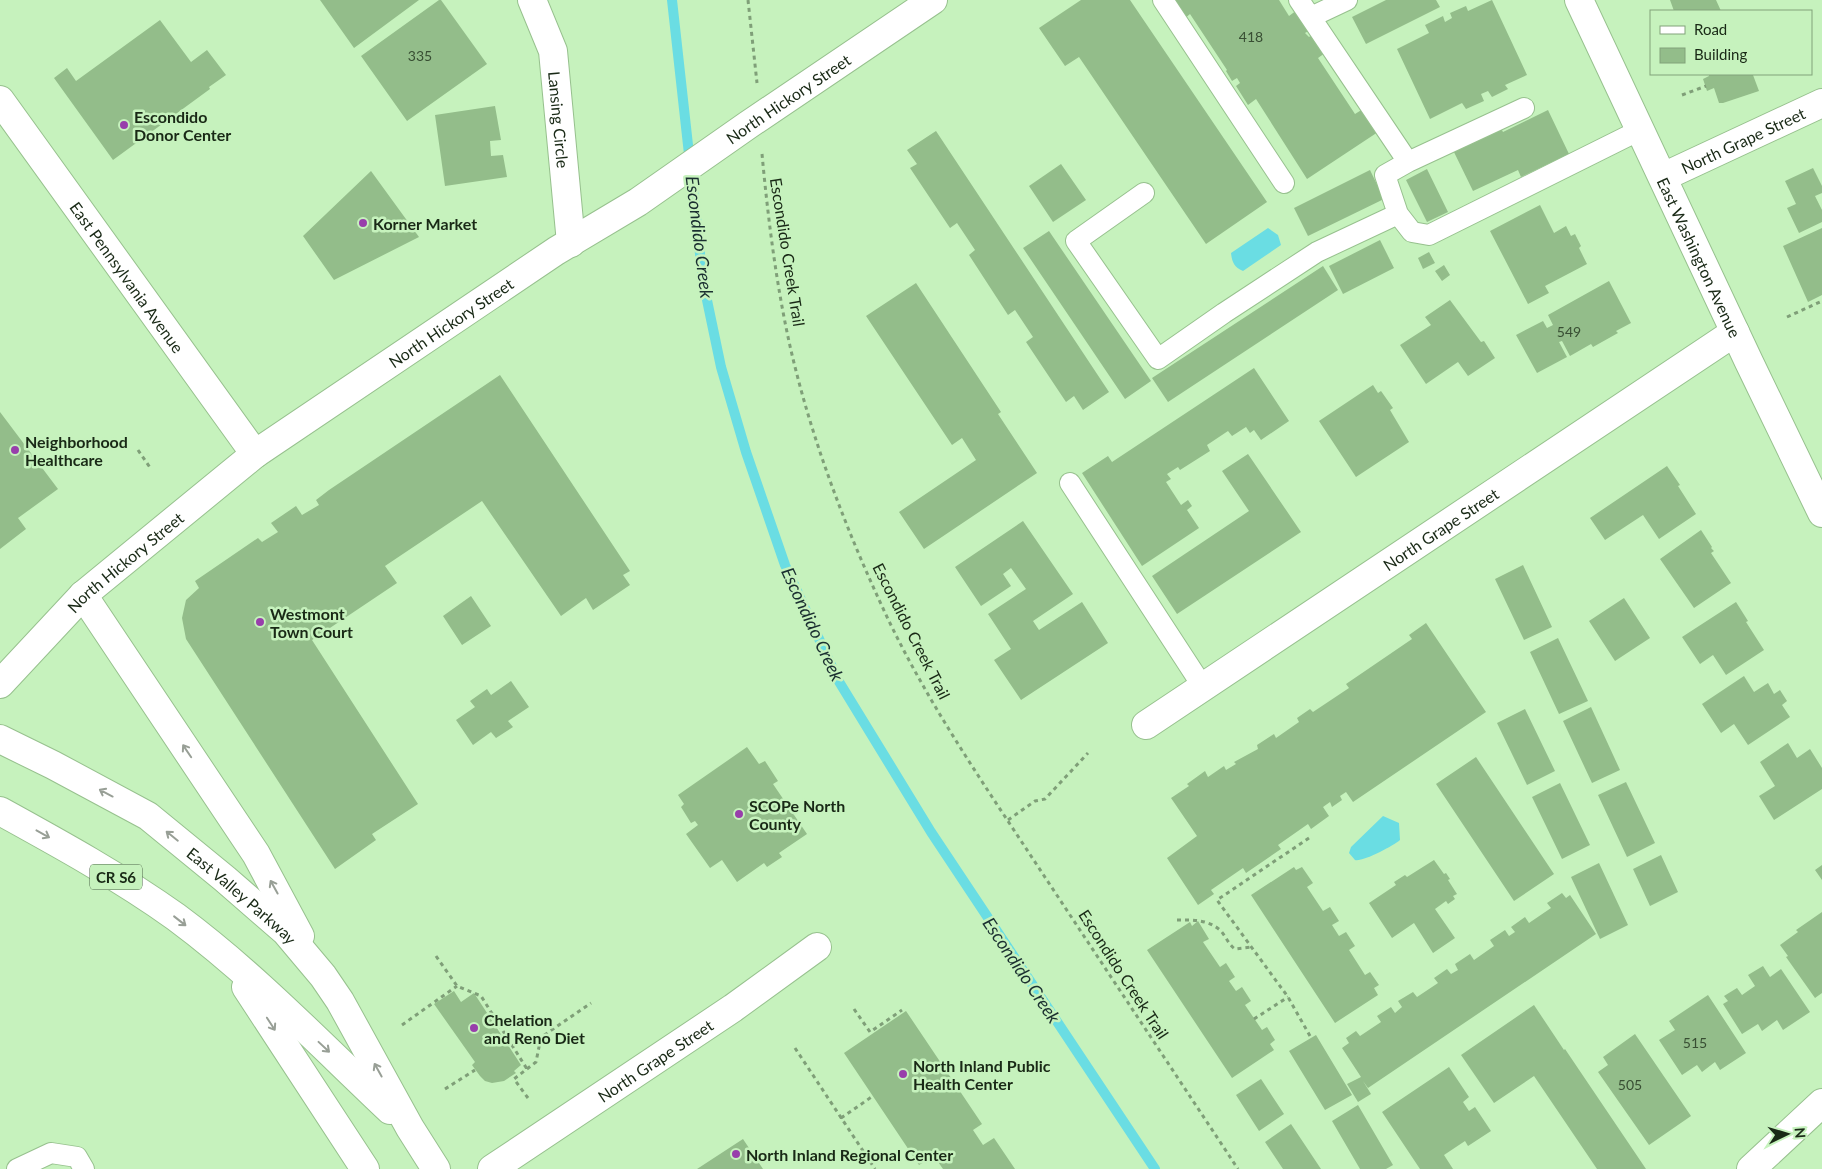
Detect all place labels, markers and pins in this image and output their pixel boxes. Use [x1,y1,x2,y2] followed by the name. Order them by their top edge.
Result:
[134,107,231,144] place label: Escondido Donor Center
[118,119,130,131] marker: Escondido Donor Center
[373,214,477,233] place label: Korner Market
[357,217,369,229] marker: Korner Market
[25,432,128,469] place label: Neighborhood Healthcare
[9,444,21,456] marker: Neighborhood Healthcare
[270,604,353,641] place label: Westmont Town Court
[254,616,266,628] marker: Westmont Town Court
[749,796,845,833] place label: SCOPe North County
[733,808,745,820] marker: SCOPe North County
[484,1010,585,1047] place label: Chelation and Reno Diet
[468,1022,480,1034] marker: Chelation and Reno Diet
[913,1056,1051,1093] place label: North Inland Public Health Center
[897,1068,909,1080] marker: North Inland Public Health Center
[746,1145,953,1164] place label: North Inland Regional Center
[730,1148,742,1160] marker: North Inland Regional Center

